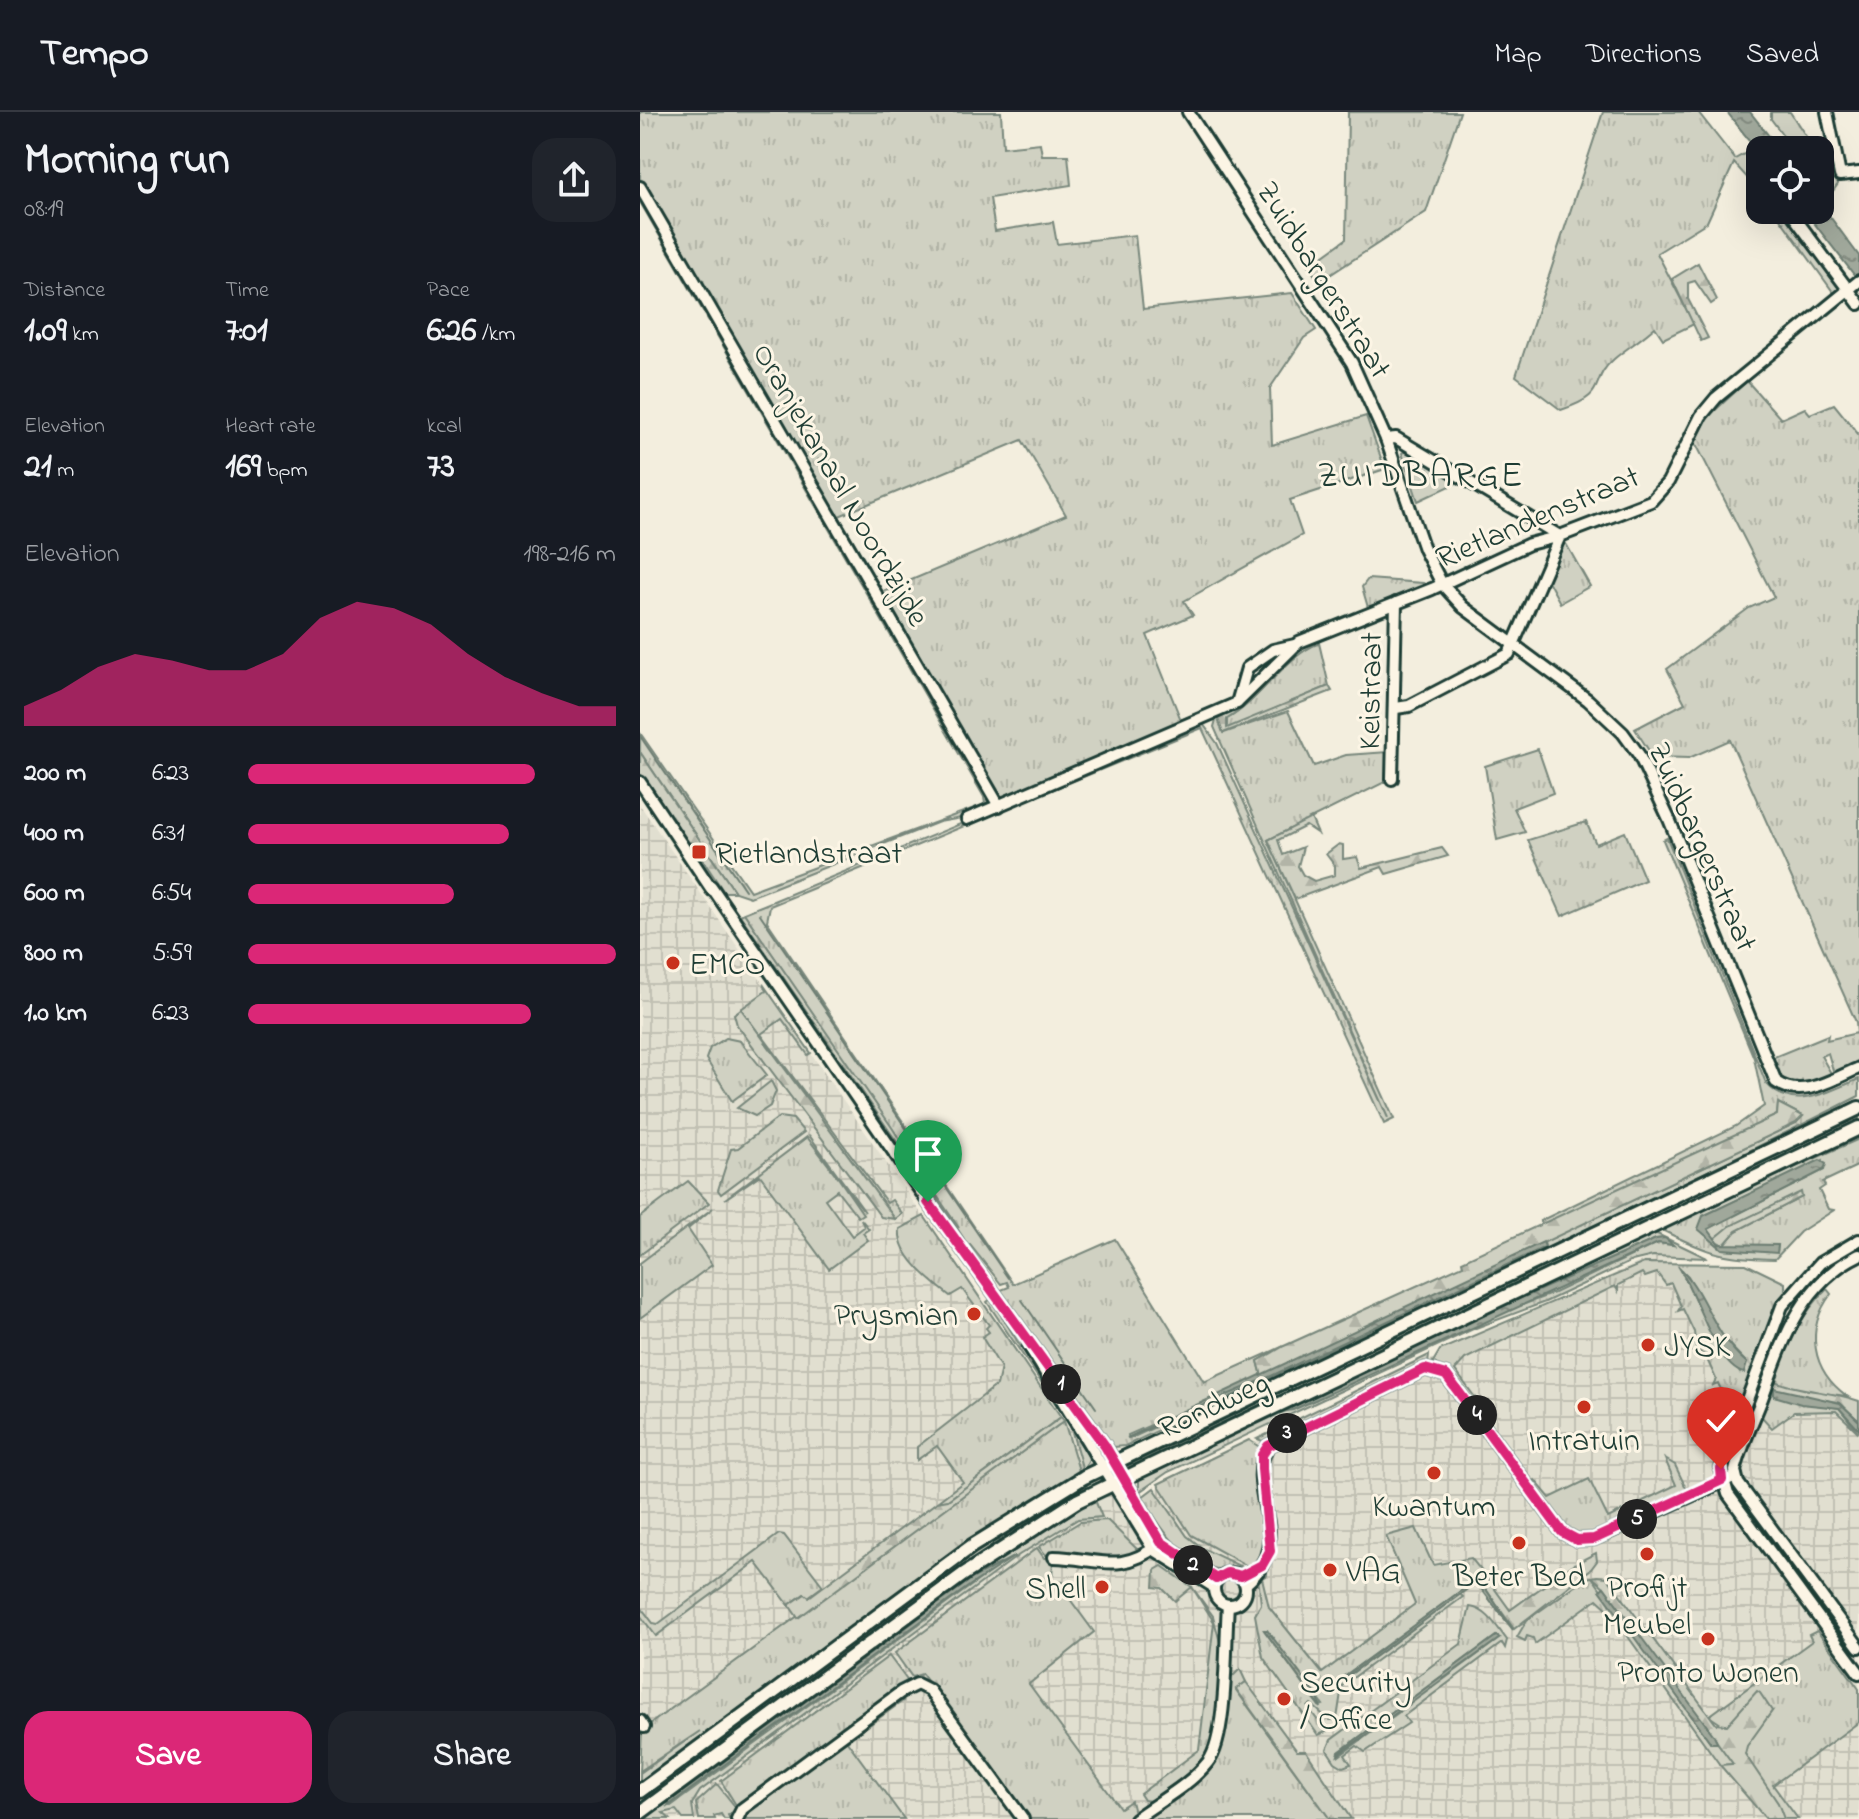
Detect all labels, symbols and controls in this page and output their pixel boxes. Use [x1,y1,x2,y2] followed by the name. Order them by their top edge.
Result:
[40,27,149,83] text: Tempo
[1494,35,1542,76] text: Map
[1586,35,1702,76] text: Directions
[1746,35,1819,76] text: Saved
[24,129,230,193] text: Morning run
[1746,136,1834,224] map controls
[1746,136,1834,224] button: locate
[532,138,616,222] button: share
[1242,173,1402,389] street label: Zuidbargerstraat
[24,191,63,229] text: 08:19
[24,275,105,307] text: Distance
[225,275,269,307] text: Time
[427,275,470,307] text: Pace
[24,307,67,357] text: 1.09
[225,307,268,357] text: 7:01
[427,307,476,357] text: 6:26
[67,319,99,351] text: km
[476,319,515,351] text: /km
[739,335,940,637] street label: Oranjekanaal Noordzijde
[24,411,105,443] text: Elevation
[225,411,316,443] text: Heart rate
[427,411,462,443] text: kcal
[24,443,52,493] text: 21
[225,443,261,493] text: 169
[427,443,455,493] text: 73
[1317,451,1525,504] district label: ZUIDBARGE
[52,455,74,487] text: m
[261,455,308,487] text: bpm
[1429,455,1648,583] street label: Rietlandenstraat
[24,536,120,574] text: Elevation
[523,536,616,574] text: 198–216 m
[1348,631,1397,750] street label: Keistraat
[1634,735,1768,960] street label: Zuidbargerstraat
[24,755,86,793] text: 200 m
[152,755,189,793] text: 6:23
[24,815,84,853] text: 400 m
[152,815,185,853] text: 6:31
[715,832,902,879] place label: Rietlandstraat
[690,843,708,861] marker: Rietlandstraat
[24,875,85,913] text: 600 m
[152,875,191,913] text: 6:54
[24,935,83,973] text: 800 m
[152,935,192,973] text: 5:59
[689,943,765,990] place label: EMCO
[664,954,682,972] marker: EMCO
[24,995,87,1033] text: 1.0 km
[152,995,189,1033] text: 6:23
[894,1120,962,1202] pin
[906,1132,950,1176] icon: arrive
[834,1294,958,1341] place label: Prysmian
[965,1305,983,1323] marker: Prysmian
[1664,1325,1731,1372] place label: JYSK
[1639,1336,1657,1354] marker: JYSK
[1151,1361,1278,1453] street label: Rondweg
[1041,1364,1081,1404] pin: 1
[1058,1368,1065,1400] text: 1
[1687,1387,1755,1469] pin
[1457,1395,1497,1435] pin: 4
[1575,1398,1593,1416] marker: Intratuin
[1472,1399,1482,1431] text: 4
[1699,1399,1743,1443] icon: check
[1267,1413,1307,1453] pin: 3
[1282,1417,1292,1449] text: 3
[1528,1419,1640,1466] place label: Intratuin
[1425,1464,1443,1482] marker: Kwantum
[1372,1485,1496,1532] place label: Kwantum
[1617,1499,1657,1539] pin: 5
[1631,1503,1643,1535] text: 5
[1510,1534,1528,1552] marker: Beter Bed
[1173,1545,1213,1585] pin: 2
[1638,1545,1656,1563] marker: Profijt Meubel
[1188,1549,1198,1581] text: 2
[1345,1550,1401,1597] place label: VAG
[1452,1555,1585,1602] place label: Beter Bed
[1321,1561,1339,1579] marker: VAG
[1603,1566,1691,1650] place label: Profijt Meubel
[1025,1567,1086,1614] place label: Shell
[1093,1578,1111,1596] marker: Shell
[1699,1630,1717,1648] marker: Pronto Wonen
[1617,1651,1799,1698] place label: Pronto Wonen
[1300,1661,1412,1745] place label: Security / Office
[1275,1690,1293,1708] marker: Security / Office
[24,1711,312,1803] button: Save
[328,1711,616,1803] button: Share

